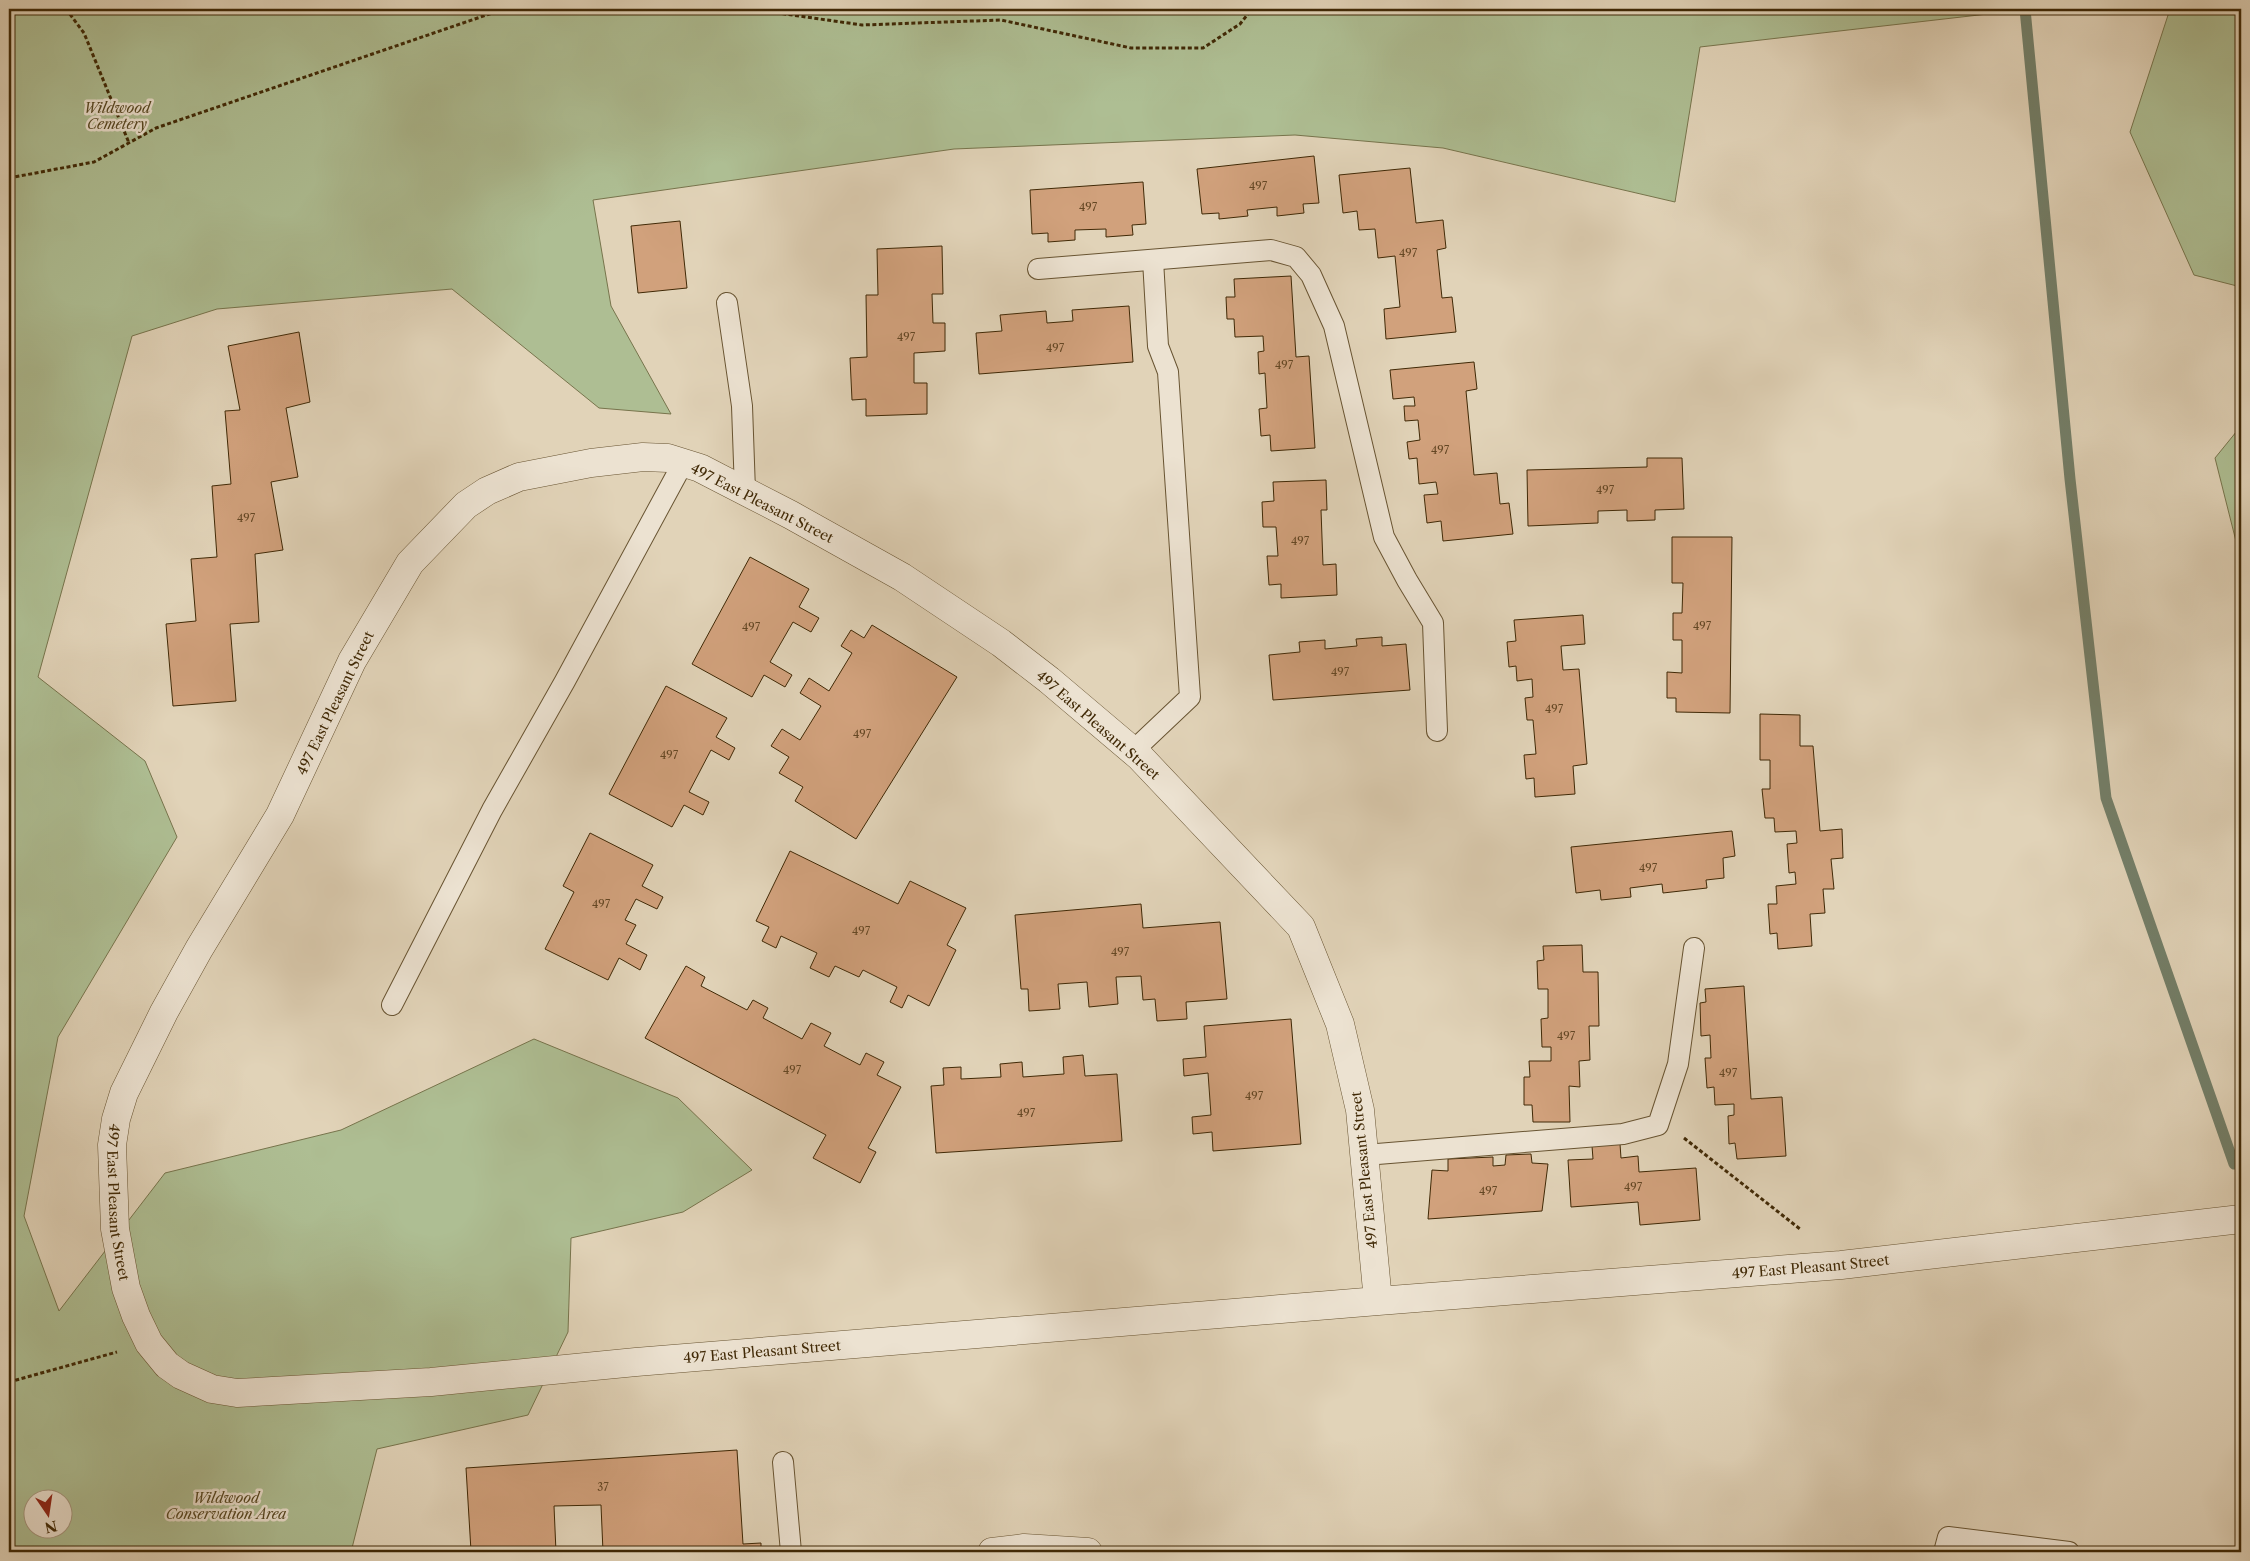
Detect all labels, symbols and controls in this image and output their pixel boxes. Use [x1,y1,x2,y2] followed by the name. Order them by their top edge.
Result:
[84,99,152,133] park label: Wildwood Cemetery
[1249,179,1268,193] house number: 497
[1079,200,1098,214] house number: 497
[1399,246,1418,260] house number: 497
[897,330,916,344] house number: 497
[1046,341,1065,355] house number: 497
[1275,358,1294,372] house number: 497
[1431,443,1450,457] house number: 497
[688,459,836,547] street label: 497 East Pleasant Street
[1596,483,1615,497] house number: 497
[237,511,256,525] house number: 497
[1291,534,1310,548] house number: 497
[1693,619,1712,633] house number: 497
[742,620,761,634] house number: 497
[292,628,378,778] street label: 497 East Pleasant Street
[1331,665,1350,679] house number: 497
[1033,666,1164,784] street label: 497 East Pleasant Street
[1545,702,1564,716] house number: 497
[853,727,872,741] house number: 497
[660,748,679,762] house number: 497
[1639,861,1658,875] house number: 497
[592,897,611,911] house number: 497
[852,924,871,938] house number: 497
[1111,945,1130,959] house number: 497
[1557,1029,1576,1043] house number: 497
[783,1063,802,1077] house number: 497
[1719,1066,1738,1080] house number: 497
[1245,1089,1264,1103] house number: 497
[1347,1091,1381,1249] street label: 497 East Pleasant Street
[1017,1106,1036,1120] house number: 497
[103,1122,133,1282] street label: 497 East Pleasant Street
[1624,1180,1643,1194] house number: 497
[1479,1184,1498,1198] house number: 497
[1731,1251,1890,1282] street label: 497 East Pleasant Street
[682,1336,841,1367] street label: 497 East Pleasant Street
[597,1480,609,1494] house number: 37
[22,1488,72,1538] north arrow
[166,1489,287,1523] park label: Wildwood Conservation Area
[43,1517,59,1537] text: N

